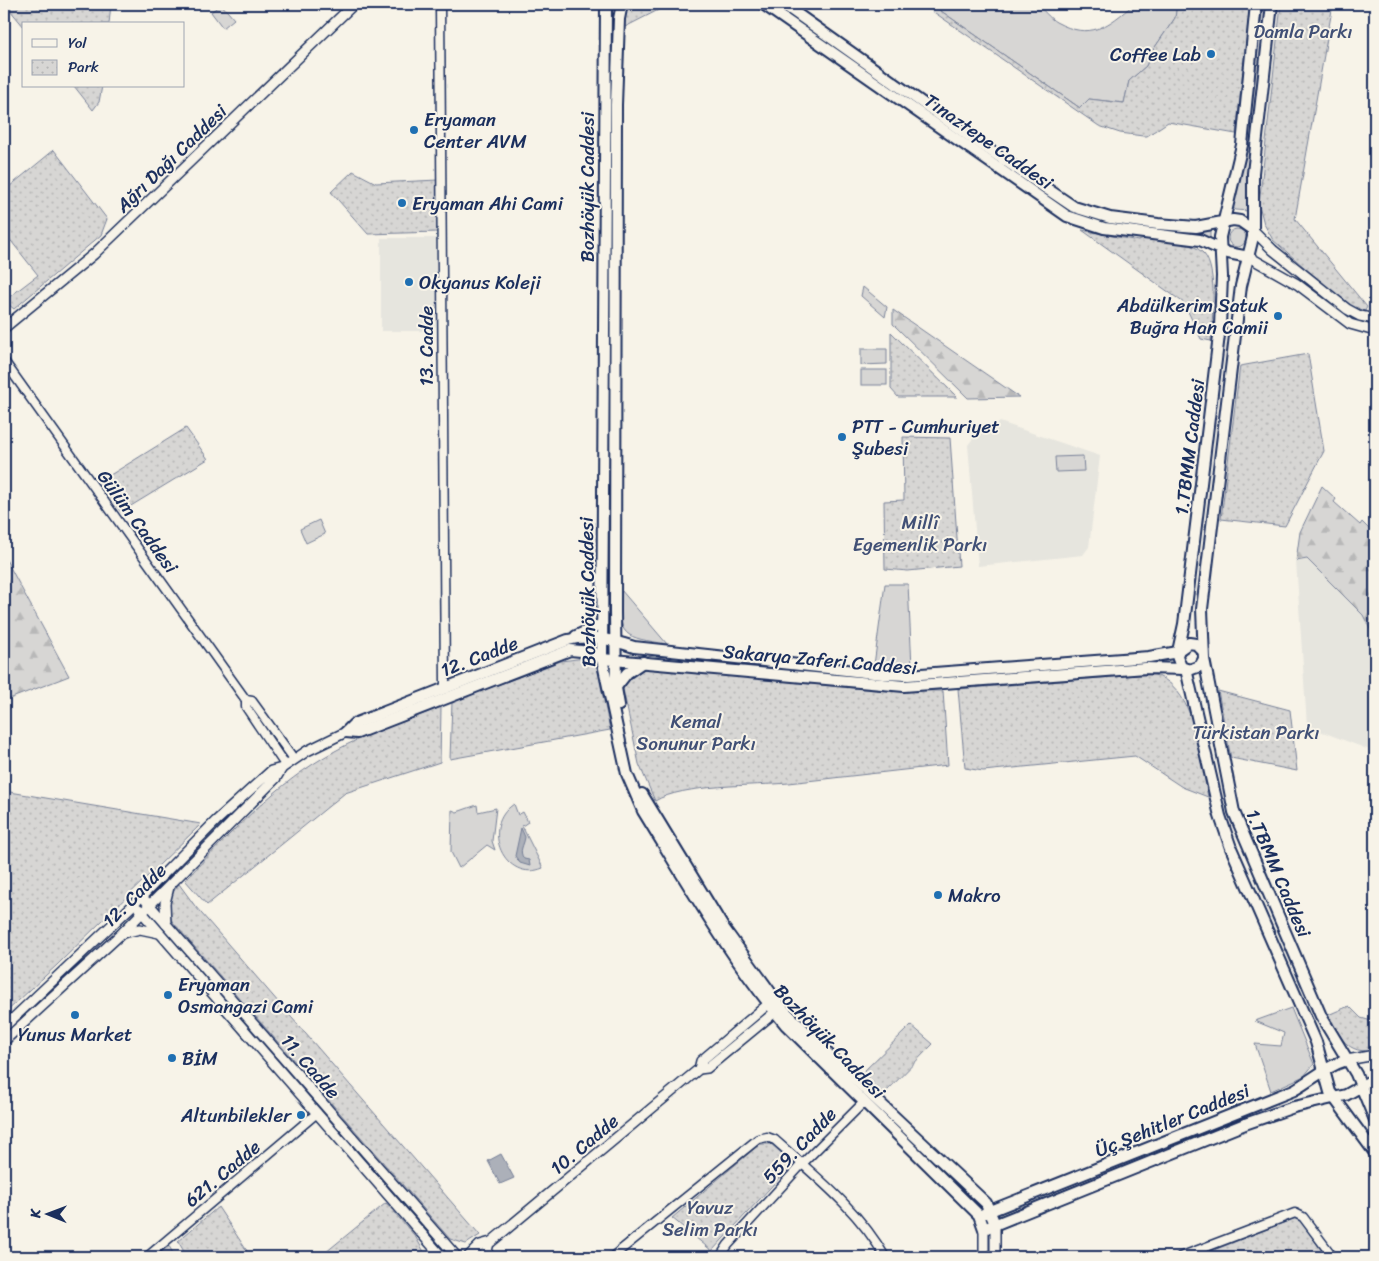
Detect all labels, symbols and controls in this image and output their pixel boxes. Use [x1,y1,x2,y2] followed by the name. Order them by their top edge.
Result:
[1253,15,1353,48] park label: Damla Parkı
[22,22,185,88] legend
[68,30,87,56] text: Yol
[1110,38,1201,71] place label: Coffee Lab
[1205,48,1217,60] marker: Coffee Lab
[68,54,99,80] text: Park
[917,84,1061,199] street label: Tınaztepe Caddesi
[107,96,235,221] street label: Ağrı Dağı Caddesi
[424,103,527,158] place label: Eryaman Center AVM
[571,111,604,262] street label: Bozhöyük Caddesi
[408,124,420,136] marker: Eryaman Center AVM
[412,187,564,220] place label: Eryaman Ahi Cami
[396,197,408,209] marker: Eryaman Ahi Cami
[419,266,542,299] place label: Okyanus Koleji
[403,276,415,288] marker: Okyanus Koleji
[1116,289,1269,344] place label: Abdülkerim Satuk Buğra Han Camii
[410,306,443,386] street label: 13. Cadde
[1272,310,1284,322] marker: Abdülkerim Satuk Buğra Han Camii
[1165,376,1214,517] street label: 1.TBMM Caddesi
[852,410,999,465] place label: PTT - Cumhuriyet Şubesi
[836,431,848,443] marker: PTT - Cumhuriyet Şubesi
[88,462,187,581] street label: Gülüm Caddesi
[853,506,987,561] park label: Millî Egemenlik Parkı
[570,516,605,667] street label: Bozhöyük Caddesi
[435,626,523,686] street label: 12. Cadde
[722,635,919,684] street label: Sakarya Zaferi Caddesi
[636,705,756,760] park label: Kemal Sonunur Parkı
[1192,716,1320,749] park label: Türkistan Parkı
[1237,804,1321,943] street label: 1.TBMM Caddesi
[94,855,175,936] street label: 12. Cadde
[948,879,1001,912] place label: Makro
[932,889,944,901] marker: Makro
[178,968,314,1023] place label: Eryaman Osmangazi Cami
[766,976,894,1107] street label: Bozhöyük Caddesi
[162,989,174,1001] marker: Eryaman Osmangazi Cami
[69,1009,81,1021] marker: Yunus Market
[18,1018,132,1051] place label: Yunus Market
[273,1026,349,1107] street label: 11. Cadde
[182,1042,218,1075] place label: BİM
[166,1052,178,1064] marker: BİM
[1090,1074,1255,1167] street label: Üç Şehitler Caddesi
[180,1099,292,1132] place label: Altunbilekler
[754,1099,845,1192] street label: 559. Cadde
[542,1105,627,1183] street label: 10. Cadde
[295,1109,307,1121] marker: Altunbilekler
[177,1131,268,1216] street label: 621. Cadde
[22,1188,72,1238] north arrow
[662,1191,758,1246] park label: Yavuz Selim Parkı
[23,1208,48,1219] text: K

